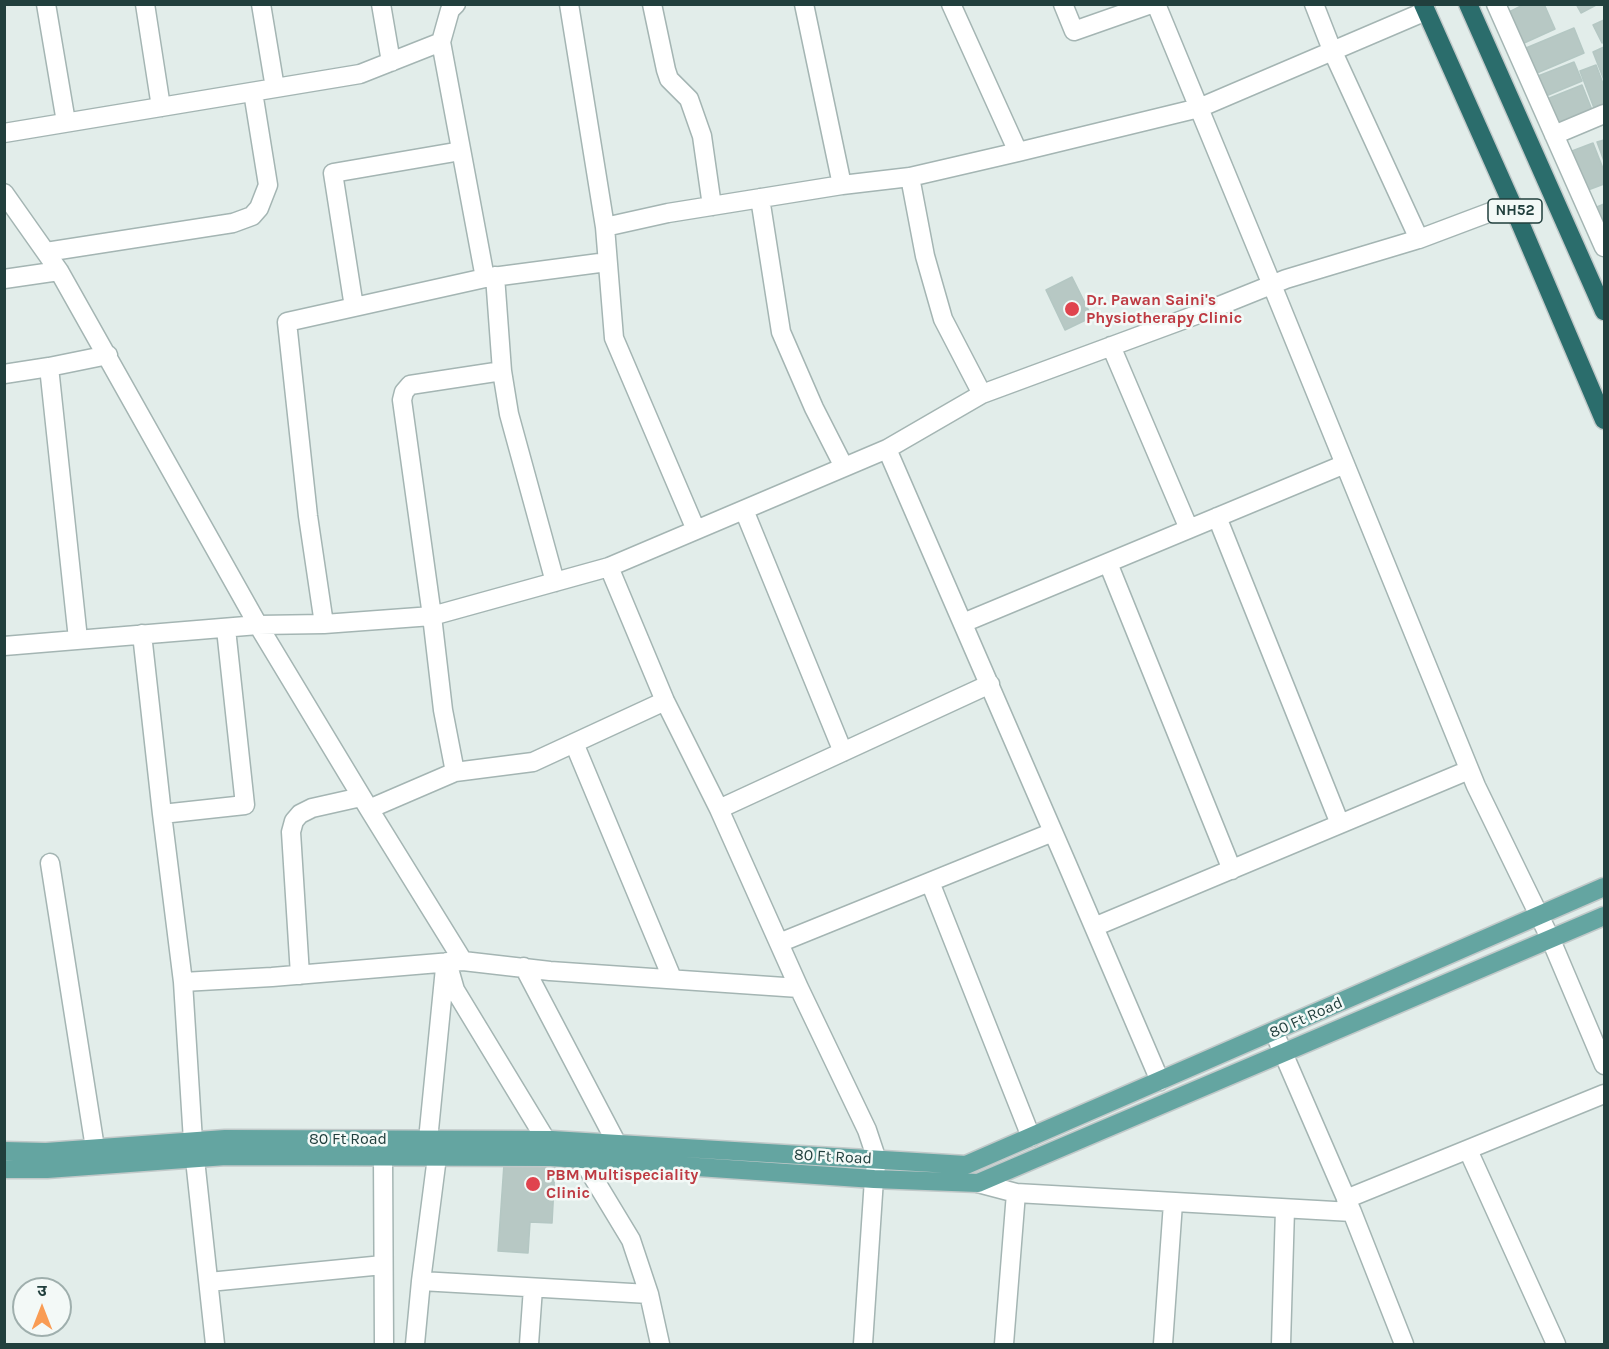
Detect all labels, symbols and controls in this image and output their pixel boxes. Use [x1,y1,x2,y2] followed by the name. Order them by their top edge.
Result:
[1488,199,1542,223] road number: NH52
[1086,290,1242,328] place label: Dr. Pawan Saini's Physiotherapy Clinic
[1063,300,1081,318] marker: Dr. Pawan Saini's Physiotherapy Clinic
[1266,993,1346,1043] street label: 80 Ft Road
[309,1129,387,1149] street label: 80 Ft Road
[793,1145,873,1169] street label: 80 Ft Road
[546,1165,698,1203] place label: PBM Multispeciality Clinic
[524,1175,542,1193] marker: PBM Multispeciality Clinic
[12,1277,72,1337] north arrow
[37,1281,47,1300] text: उ

